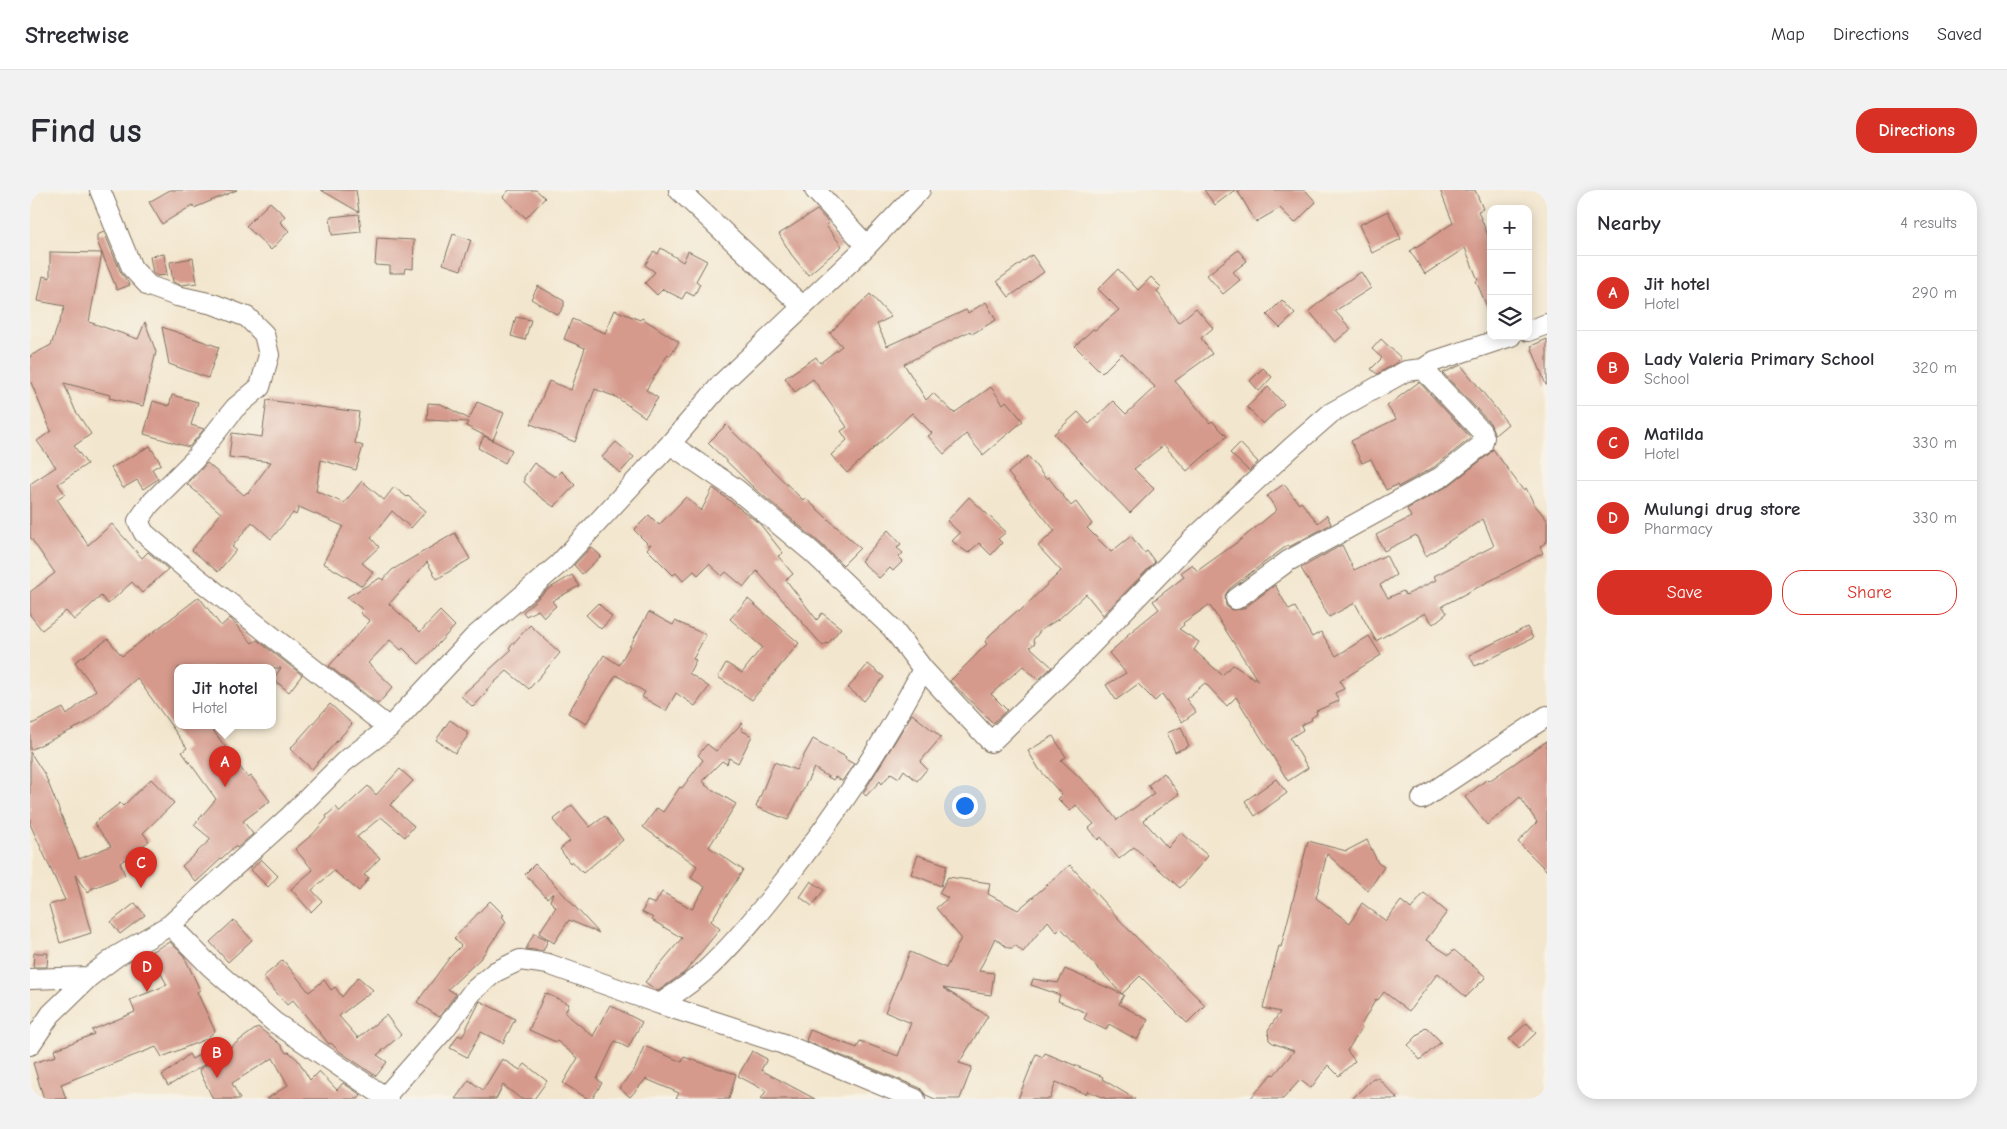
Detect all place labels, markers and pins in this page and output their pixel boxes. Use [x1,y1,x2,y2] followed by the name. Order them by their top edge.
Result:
[209,746,241,787] pin: A
[125,847,157,888] pin: C
[131,951,163,992] pin: D
[201,1037,233,1078] pin: B

